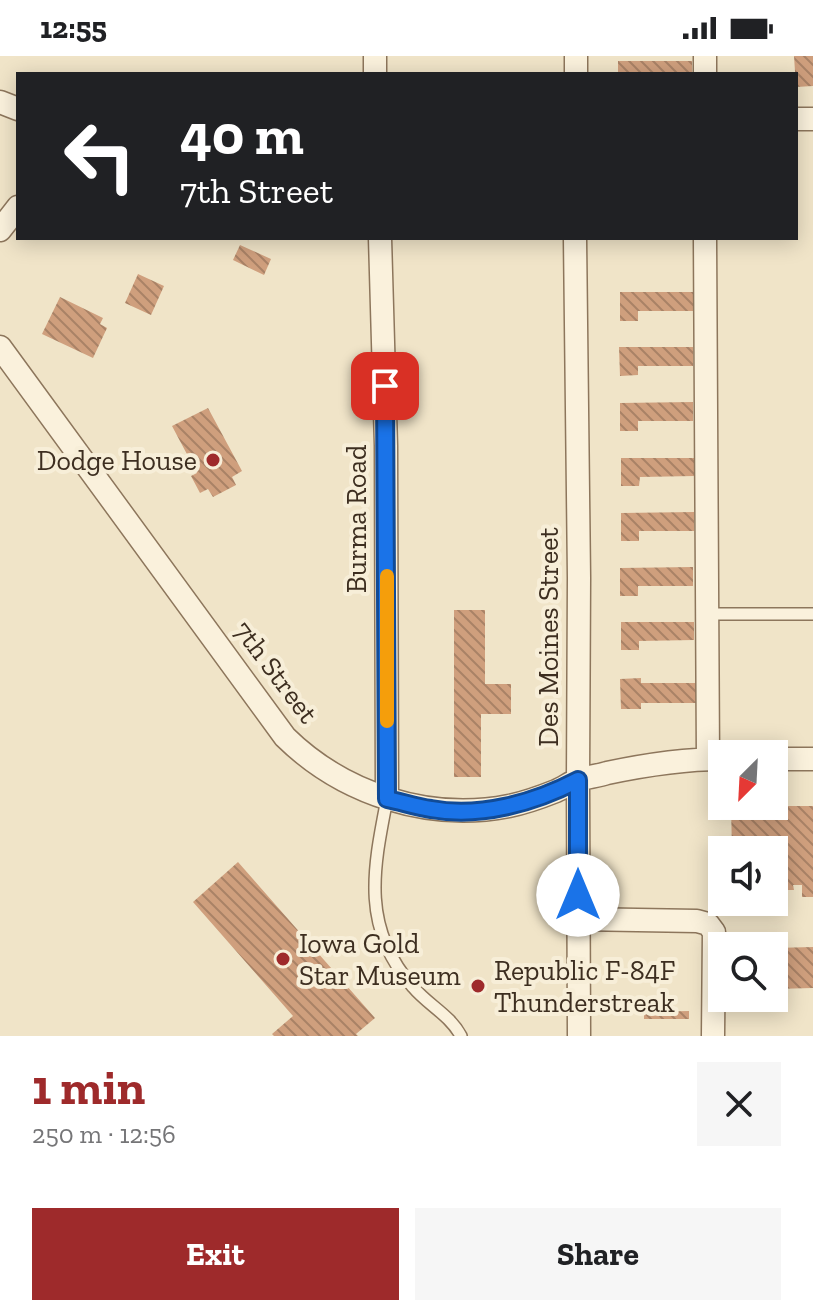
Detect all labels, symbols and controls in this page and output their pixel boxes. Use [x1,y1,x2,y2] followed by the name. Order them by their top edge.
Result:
[40,10,107,46] text: 12:55
[180,101,304,168] text: 40 m
[48,104,152,208] icon: left
[180,169,333,212] text: 7th Street
[351,352,419,420] pin
[363,364,407,408] icon: arrive
[37,444,197,477] place label: Dodge House
[340,445,373,593] street label: Burma Road
[204,451,222,469] marker: Dodge House
[532,527,565,747] street label: Des Moines Street
[227,615,325,730] street label: 7th Street
[708,740,788,820] north arrow
[708,740,788,1012] map controls
[708,836,788,916] button: sound
[536,853,620,937] position arrow
[299,927,461,992] place label: Iowa Gold Star Museum
[708,932,788,1012] button: search
[274,950,292,968] marker: Iowa Gold Star Museum
[494,954,675,1019] place label: Republic F-84F Thunderstreak
[469,977,487,995] marker: Republic F-84F Thunderstreak
[32,1059,145,1116] text: 1 min
[697,1062,781,1146] button: close
[32,1118,176,1150] text: 250 m · 12:56
[32,1208,399,1300] button: Exit
[415,1208,781,1300] button: Share

